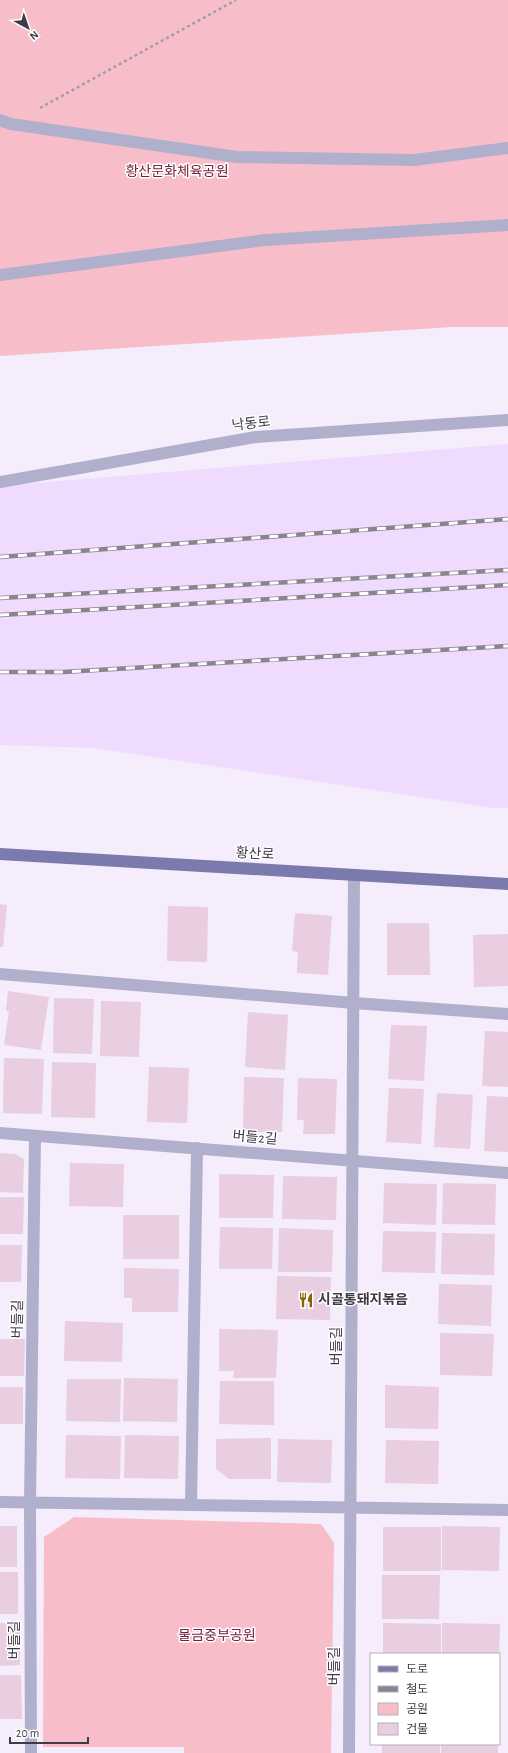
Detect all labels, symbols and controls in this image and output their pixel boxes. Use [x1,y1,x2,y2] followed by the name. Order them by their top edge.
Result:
[8,8,48,48] north arrow
[28,29,41,42] text: N
[125,164,229,179] park label: 황산문화체육공원
[231,414,271,433] street label: 낙동로
[235,845,275,862] street label: 황산로
[232,1128,278,1147] street label: 버들2길
[297,1291,315,1309] restaurant icon: 시골통돼지볶음
[318,1292,408,1307] place label: 시골통돼지볶음
[10,1300,25,1338] street label: 버들길
[329,1327,344,1365] street label: 버들길
[7,1621,22,1659] street label: 버들길
[178,1628,256,1643] park label: 물금중부공원
[327,1647,342,1685] street label: 버들길
[370,1653,500,1745] legend
[406,1663,428,1675] text: 도로
[406,1683,428,1695] text: 철도
[406,1703,428,1715] text: 공원
[10,1719,88,1745] scale bar
[406,1723,428,1735] text: 건물
[16,1727,39,1739] text: 20 m

